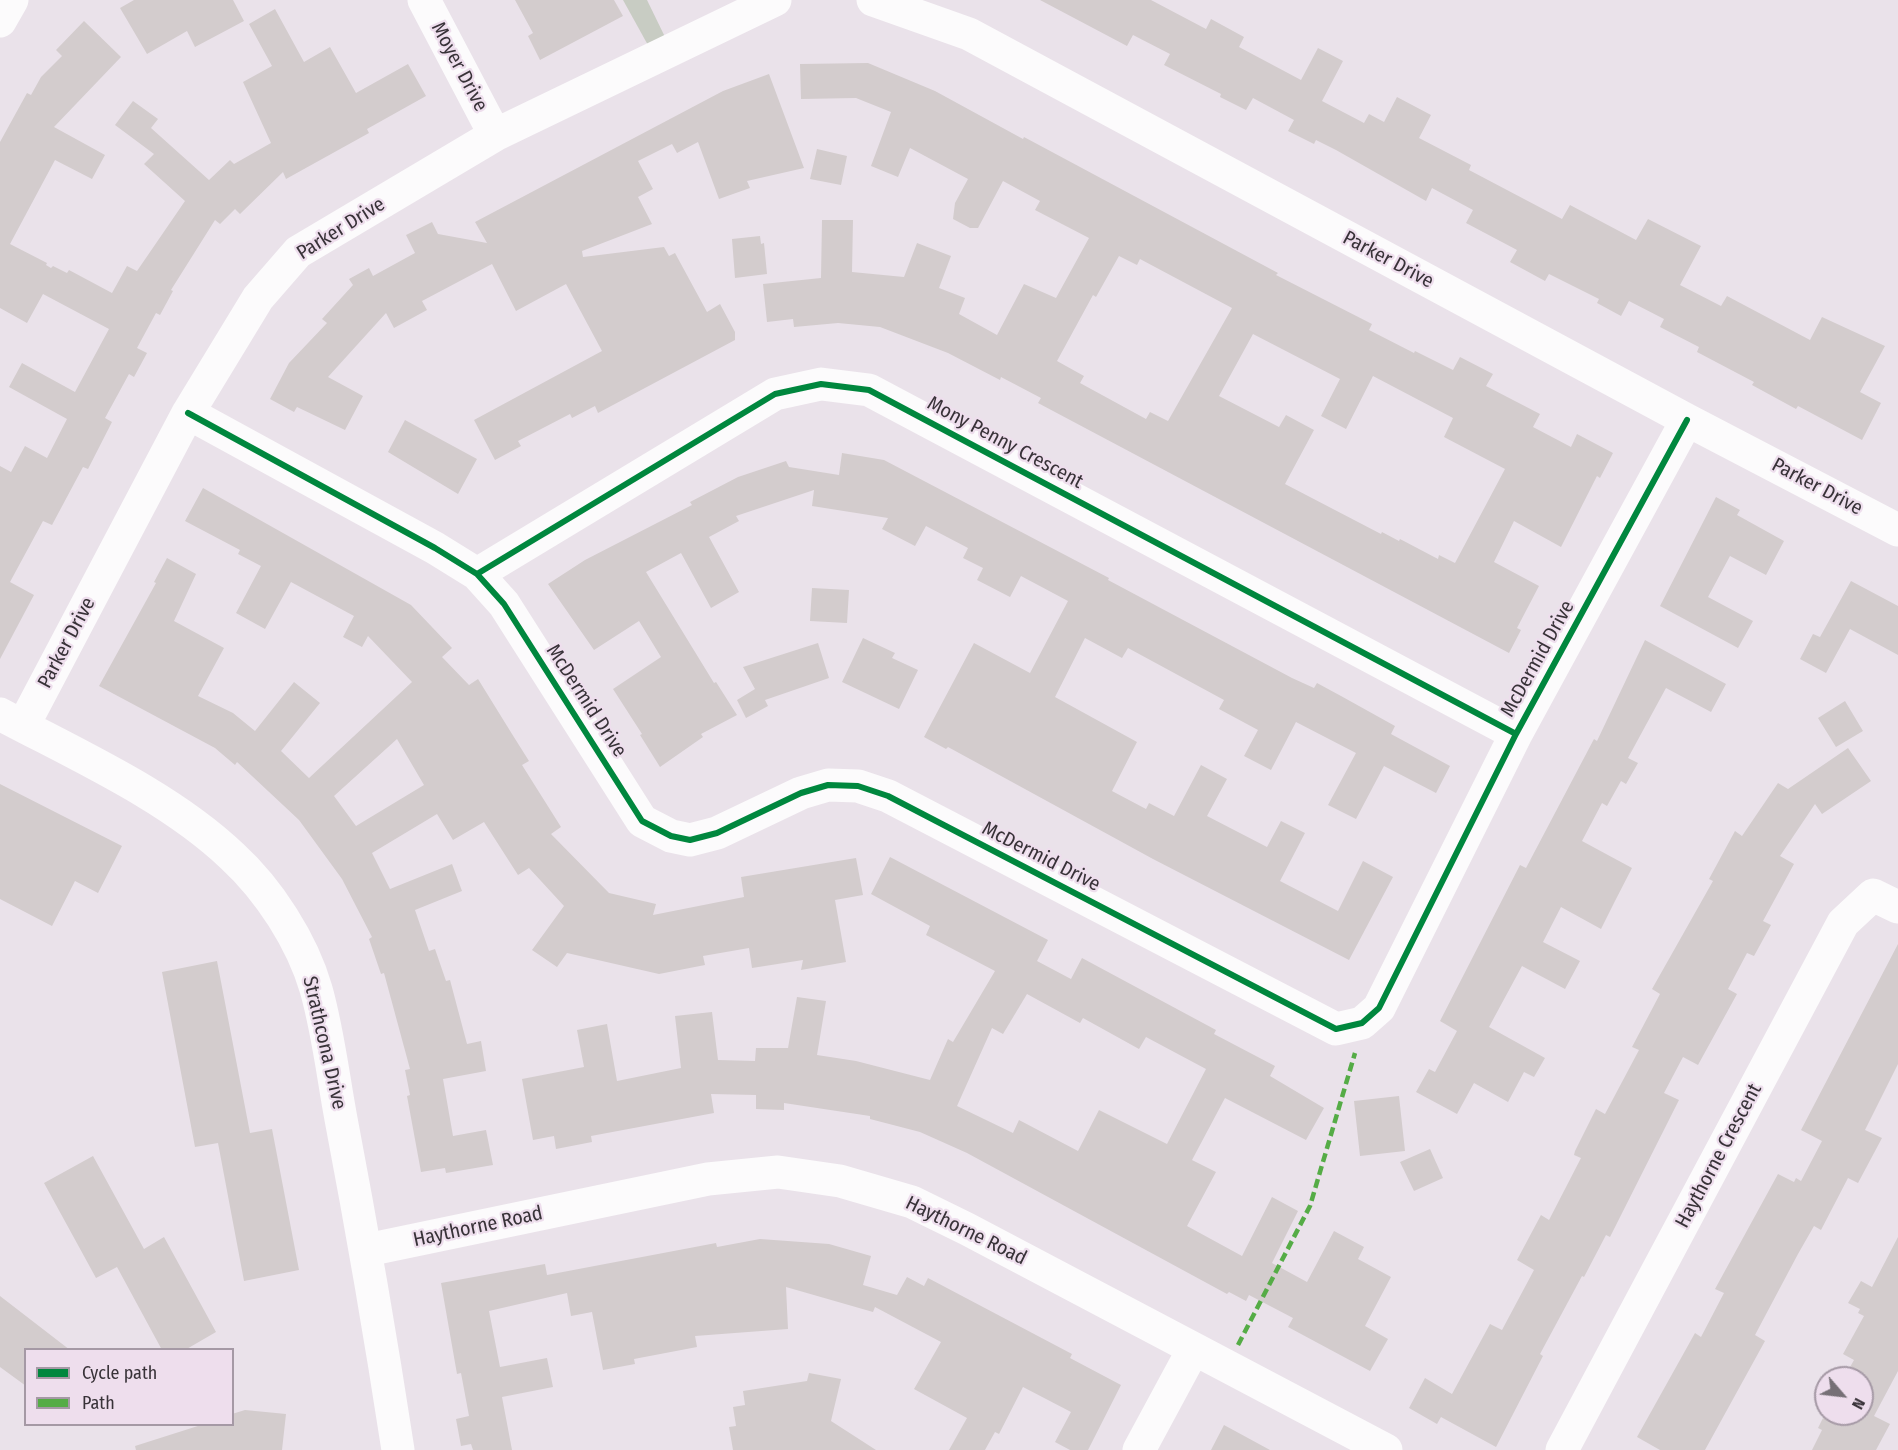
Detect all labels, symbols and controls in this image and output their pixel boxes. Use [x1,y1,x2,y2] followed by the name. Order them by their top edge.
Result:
[426,18,492,116] street label: Moyer Drive
[293,193,389,265] street label: Parker Drive
[1339,226,1437,294] street label: Parker Drive
[923,392,1087,494] street label: Mony Penny Crescent
[1768,453,1866,521] street label: Parker Drive
[33,594,101,692] street label: Parker Drive
[1496,597,1580,721] street label: McDermid Drive
[541,640,631,762] street label: McDermid Drive
[978,817,1104,897] street label: McDermid Drive
[297,974,351,1112] street label: Strathcona Drive
[1671,1080,1767,1232] street label: Haythorne Crescent
[902,1191,1030,1271] street label: Haythorne Road
[411,1202,545,1252] street label: Haythorne Road
[24,1348,234,1426] legend
[82,1362,157,1384] text: Cycle path
[1814,1366,1874,1426] north arrow
[82,1392,115,1414] text: Path
[1848,1395,1869,1412] text: N

